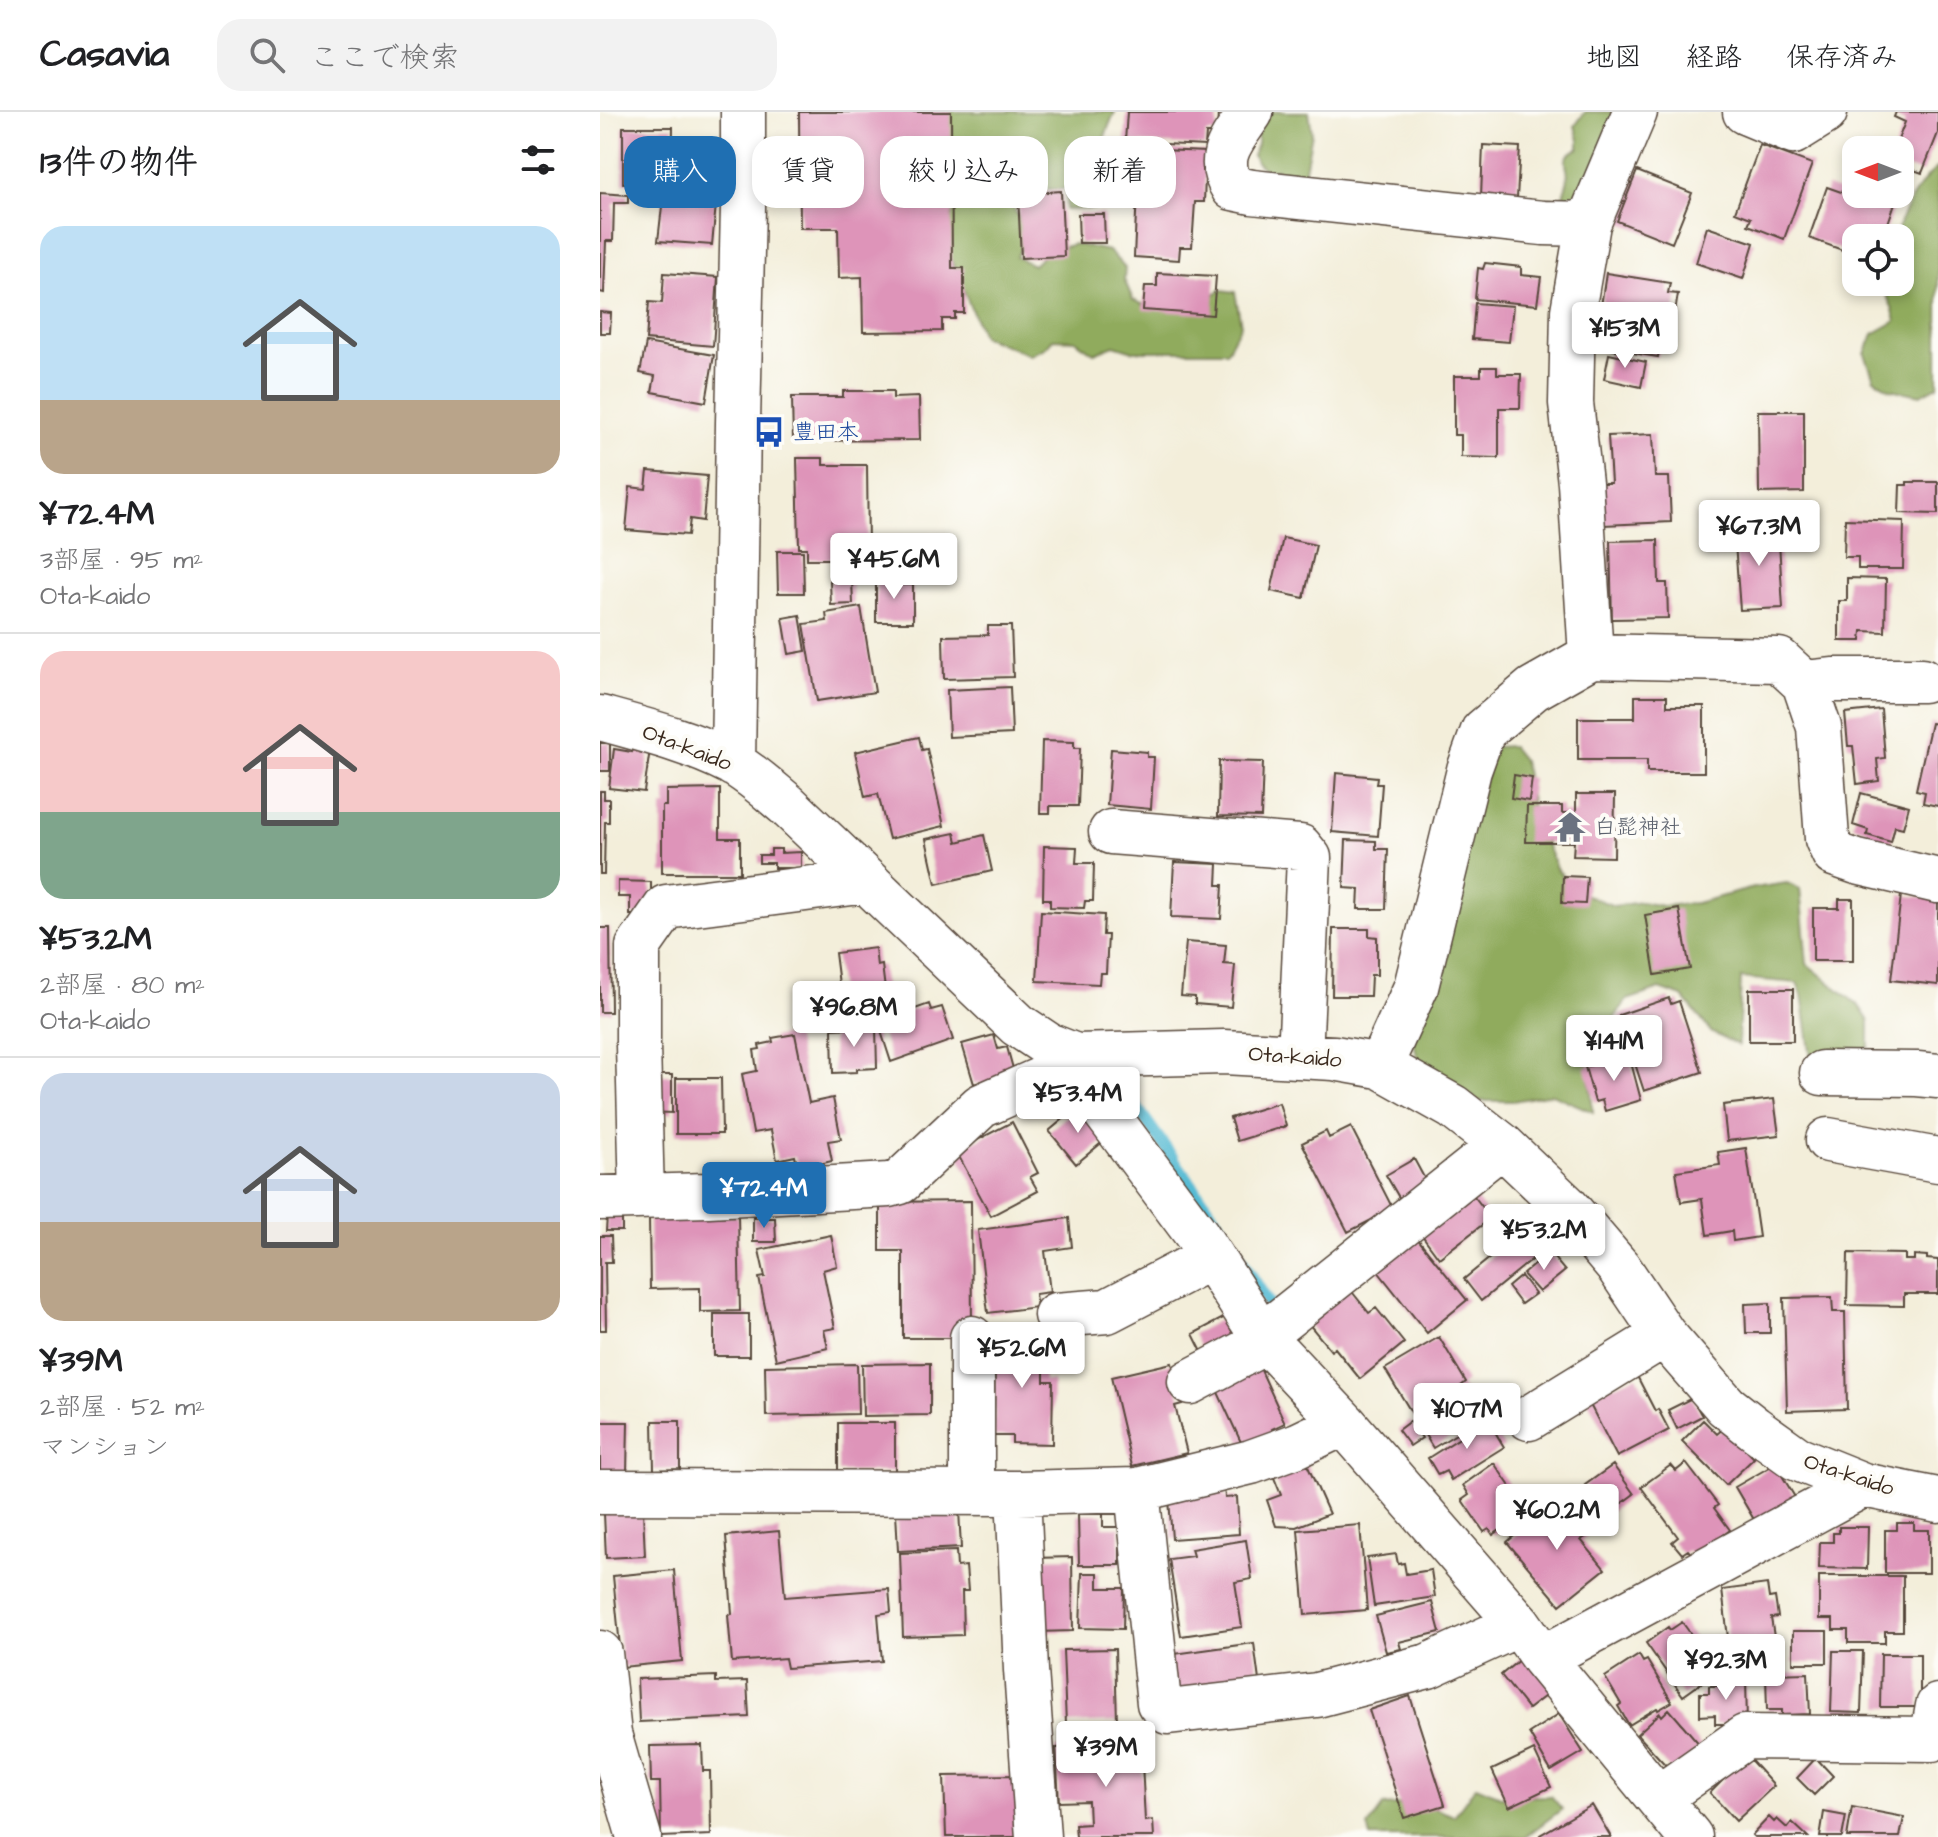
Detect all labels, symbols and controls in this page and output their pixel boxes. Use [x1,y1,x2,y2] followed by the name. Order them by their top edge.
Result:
[217,19,777,91] search box
[40,29,169,81] text: Casavia
[245,33,289,77] icon: search
[309,37,459,79] text: ここで検索
[1586,38,1642,77] text: 地図
[1686,38,1742,77] text: 経路
[1786,38,1898,77] text: 保存済み
[624,136,736,208] chip: 購入
[752,136,864,208] chip: 賃貸
[880,136,1048,208] chip: 絞り込み
[1064,136,1176,208] chip: 新着
[1842,136,1914,208] north arrow
[1842,136,1914,296] map controls
[516,138,560,182] icon: filters
[40,139,198,187] text: 13件の物件
[1842,224,1914,296] button: locate
[228,278,372,422] icon: home
[1569,302,1681,370] pin: ¥153M
[1590,310,1660,346] text: ¥153M
[752,415,786,449] bus stop icon: 豊田本
[793,417,859,448] place label: 豊田本
[40,490,155,538] text: ¥72.4M
[1694,500,1824,568] pin: ¥67.3M
[1717,508,1801,544] text: ¥67.3M
[829,533,959,601] pin: ¥45.6M
[848,541,940,577] text: ¥45.6M
[40,542,203,578] text: 3部屋 · 95 m²
[40,578,150,614] text: Ota-kaido
[228,703,372,847] icon: home
[638,717,737,779] street label: Ota-kaido
[1553,810,1587,844] temple icon: 白髭神社
[1594,812,1682,843] place label: 白髭神社
[40,915,152,963] text: ¥53.2M
[40,967,205,1003] text: 2部屋 · 80 m²
[789,981,919,1049] pin: ¥96.8M
[810,989,898,1025] text: ¥96.8M
[40,1003,150,1039] text: Ota-kaido
[1558,1015,1670,1083] pin: ¥141M
[1584,1023,1644,1059] text: ¥141M
[1247,1038,1343,1076] street label: Ota-kaido
[1013,1067,1143,1135] pin: ¥53.4M
[1034,1075,1122,1111] text: ¥53.4M
[228,1125,372,1269] icon: home
[699,1162,829,1230] pin: ¥72.4M
[720,1170,808,1206] text: ¥72.4M
[1479,1204,1609,1272] pin: ¥53.2M
[1501,1212,1587,1248] text: ¥53.2M
[957,1322,1087,1390] pin: ¥52.6M
[978,1330,1066,1366] text: ¥52.6M
[40,1337,123,1385] text: ¥39M
[1411,1383,1523,1451] pin: ¥107M
[40,1389,205,1425] text: 2部屋 · 52 m²
[1431,1391,1503,1427] text: ¥107M
[40,1429,169,1465] text: マンション
[1800,1446,1899,1504] street label: Ota-kaido
[1492,1484,1622,1552] pin: ¥60.2M
[1514,1492,1600,1528] text: ¥60.2M
[1661,1634,1791,1702] pin: ¥92.3M
[1685,1642,1767,1678] text: ¥92.3M
[1059,1721,1153,1789] pin: ¥39M
[1074,1729,1138,1765] text: ¥39M

